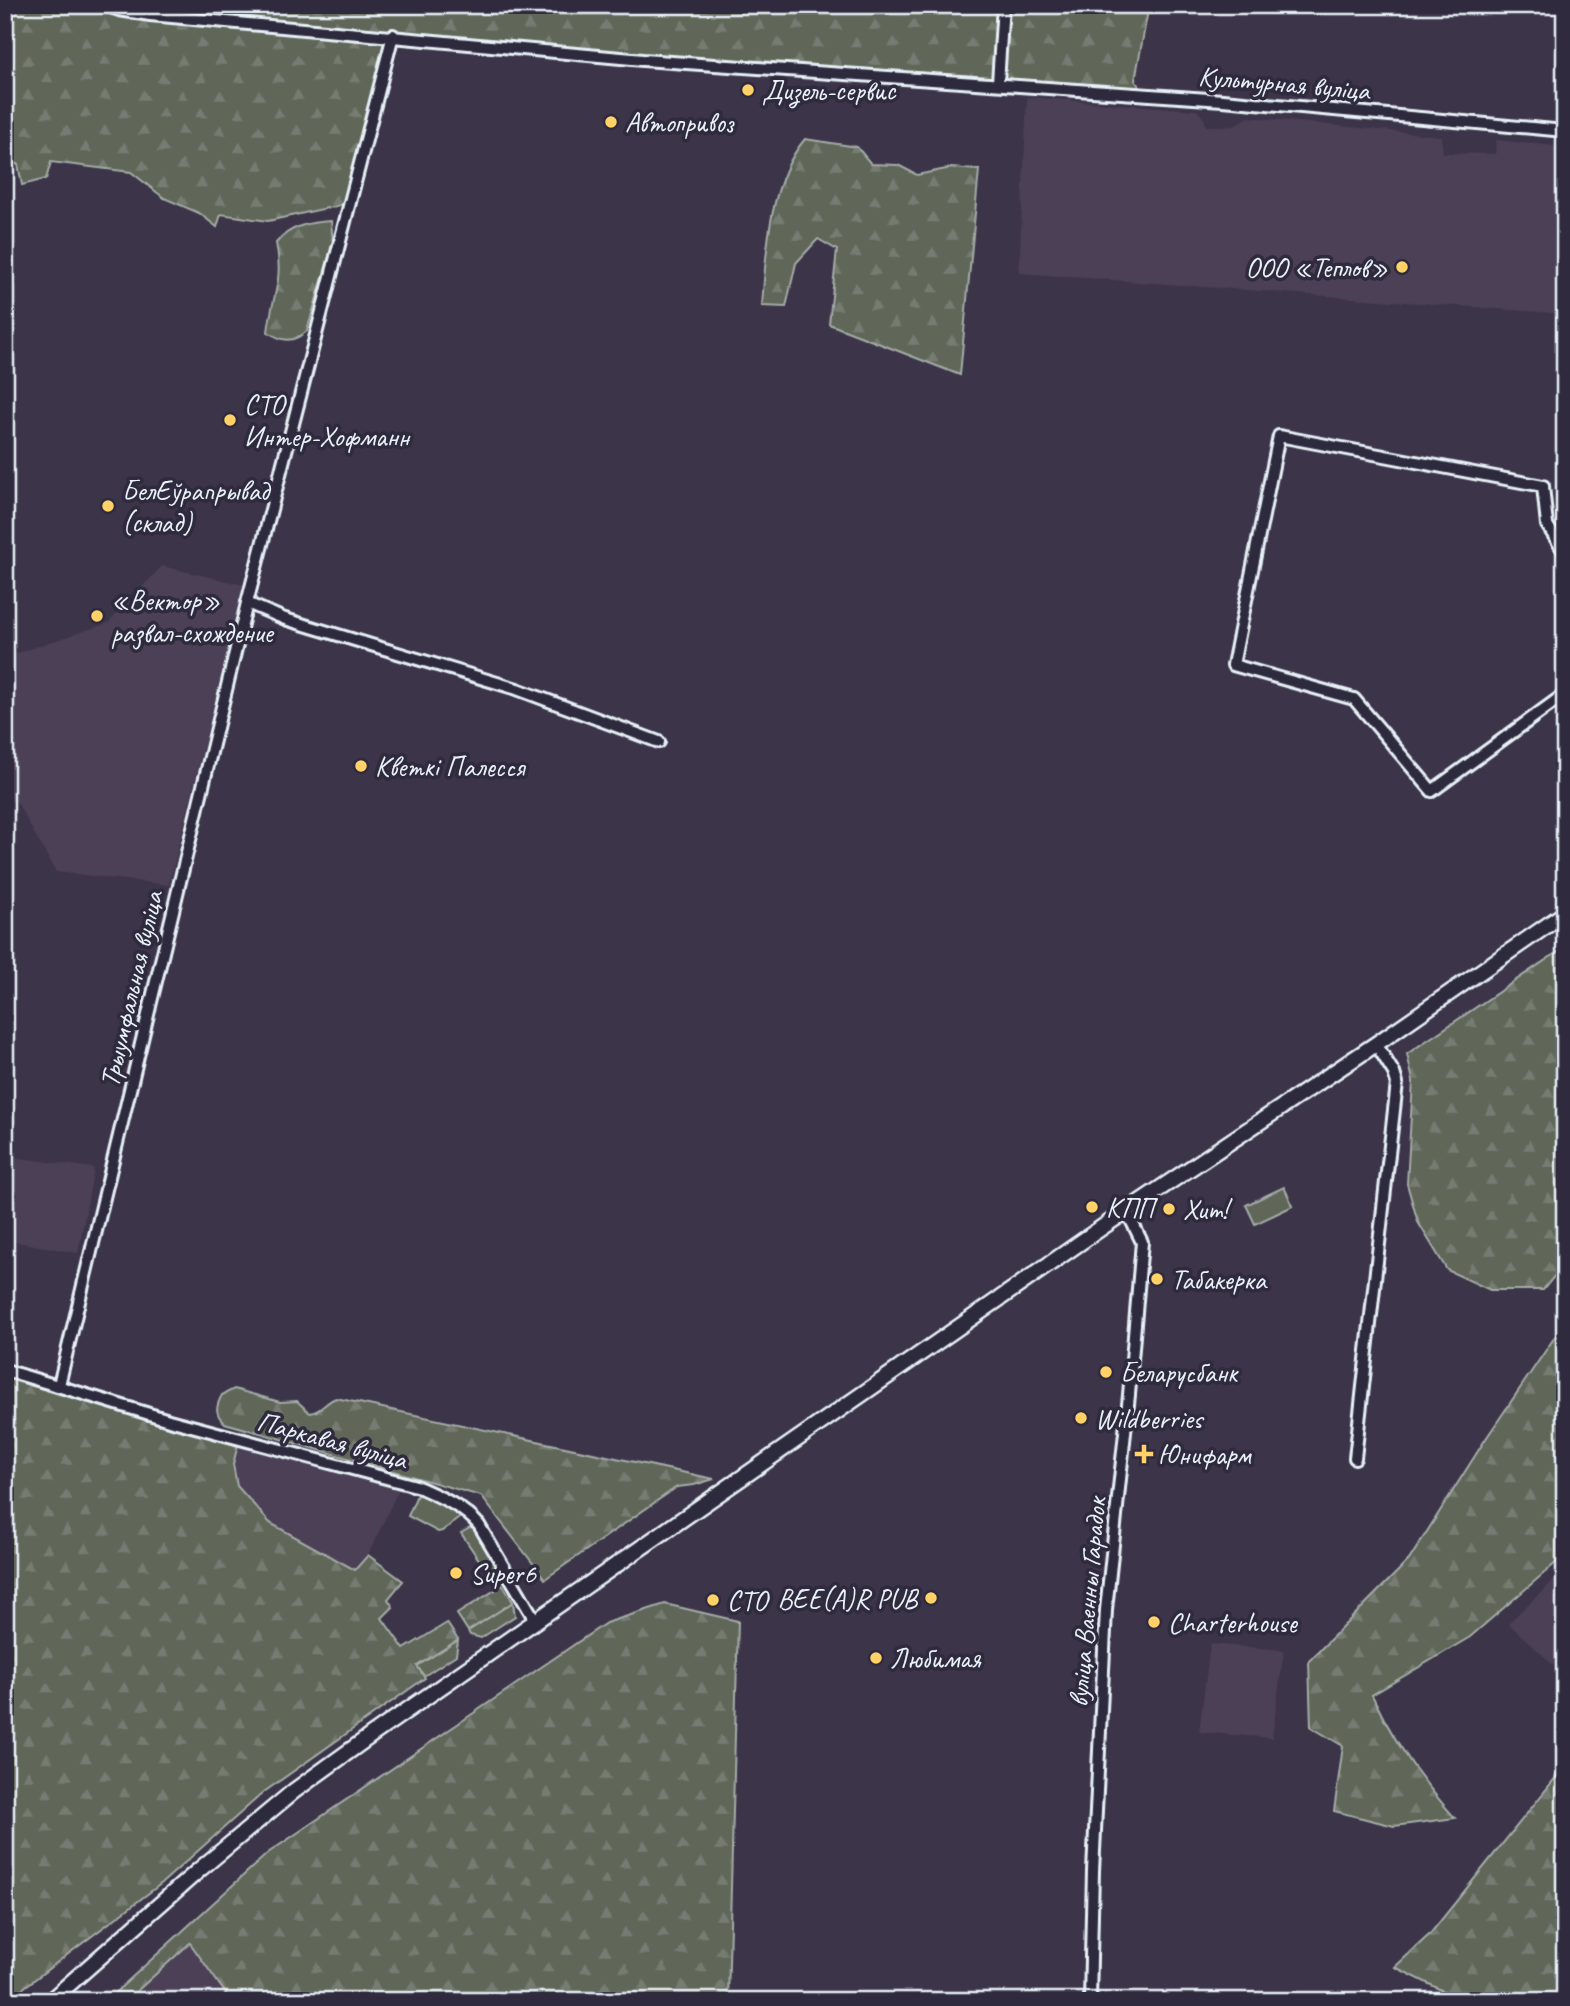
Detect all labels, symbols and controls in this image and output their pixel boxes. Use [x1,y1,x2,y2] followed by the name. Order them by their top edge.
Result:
[1197,58,1373,108] street label: Культурная вуліца
[762,73,897,109] place label: Дизель-сервис
[740,82,756,98] marker: Дизель-сервис
[625,105,735,140] place label: Автопривоз
[603,114,619,130] marker: Автопривоз
[1245,250,1388,285] place label: ООО «Теплов»
[1394,259,1410,275] marker: ООО «Теплов»
[244,387,411,454] place label: СТО Интер-Хофманн
[222,412,238,428] marker: СТО Интер-Хофманн
[122,473,272,540] place label: БелЕўрапрывад (склад)
[100,498,116,514] marker: БелЕўрапрывад (склад)
[111,583,274,650] place label: «Вектор» развал-схождение
[89,608,105,624] marker: «Вектор» развал-схождение
[375,749,527,784] place label: Кветкі Палесся
[353,758,369,774] marker: Кветкі Палесся
[91,886,171,1090] street label: Трыумфальная вуліца
[1106,1190,1159,1225] place label: КПП
[1183,1192,1233,1227] place label: Хит!
[1084,1199,1100,1215] marker: КПП
[1161,1201,1177,1217] marker: Хит!
[1171,1262,1268,1297] place label: Табакерка
[1149,1271,1165,1287] marker: Табакерка
[1120,1355,1239,1390] place label: Беларусбанк
[1098,1364,1114,1380] marker: Беларусбанк
[1095,1401,1205,1436] place label: Wildberries
[253,1403,412,1477] street label: Паркавая вуліца
[1073,1410,1089,1426] marker: Wildberries
[1158,1437,1252,1472] place label: Юнифарм
[1136,1446,1152,1462] marker: Юнифарм
[1060,1494,1114,1708] street label: вуліца Ваенны Гарадок
[470,1556,537,1591] place label: Super6
[448,1565,464,1581] marker: Super6
[777,1581,920,1616] place label: BEE(A)R PUB
[727,1583,770,1618] place label: СТО
[923,1590,939,1606] marker: BEE(A)R PUB
[705,1592,721,1608] marker: СТО
[1168,1605,1298,1640] place label: Charterhouse
[1146,1614,1162,1630] marker: Charterhouse
[890,1641,982,1676] place label: Любимая
[868,1650,884,1666] marker: Любимая

